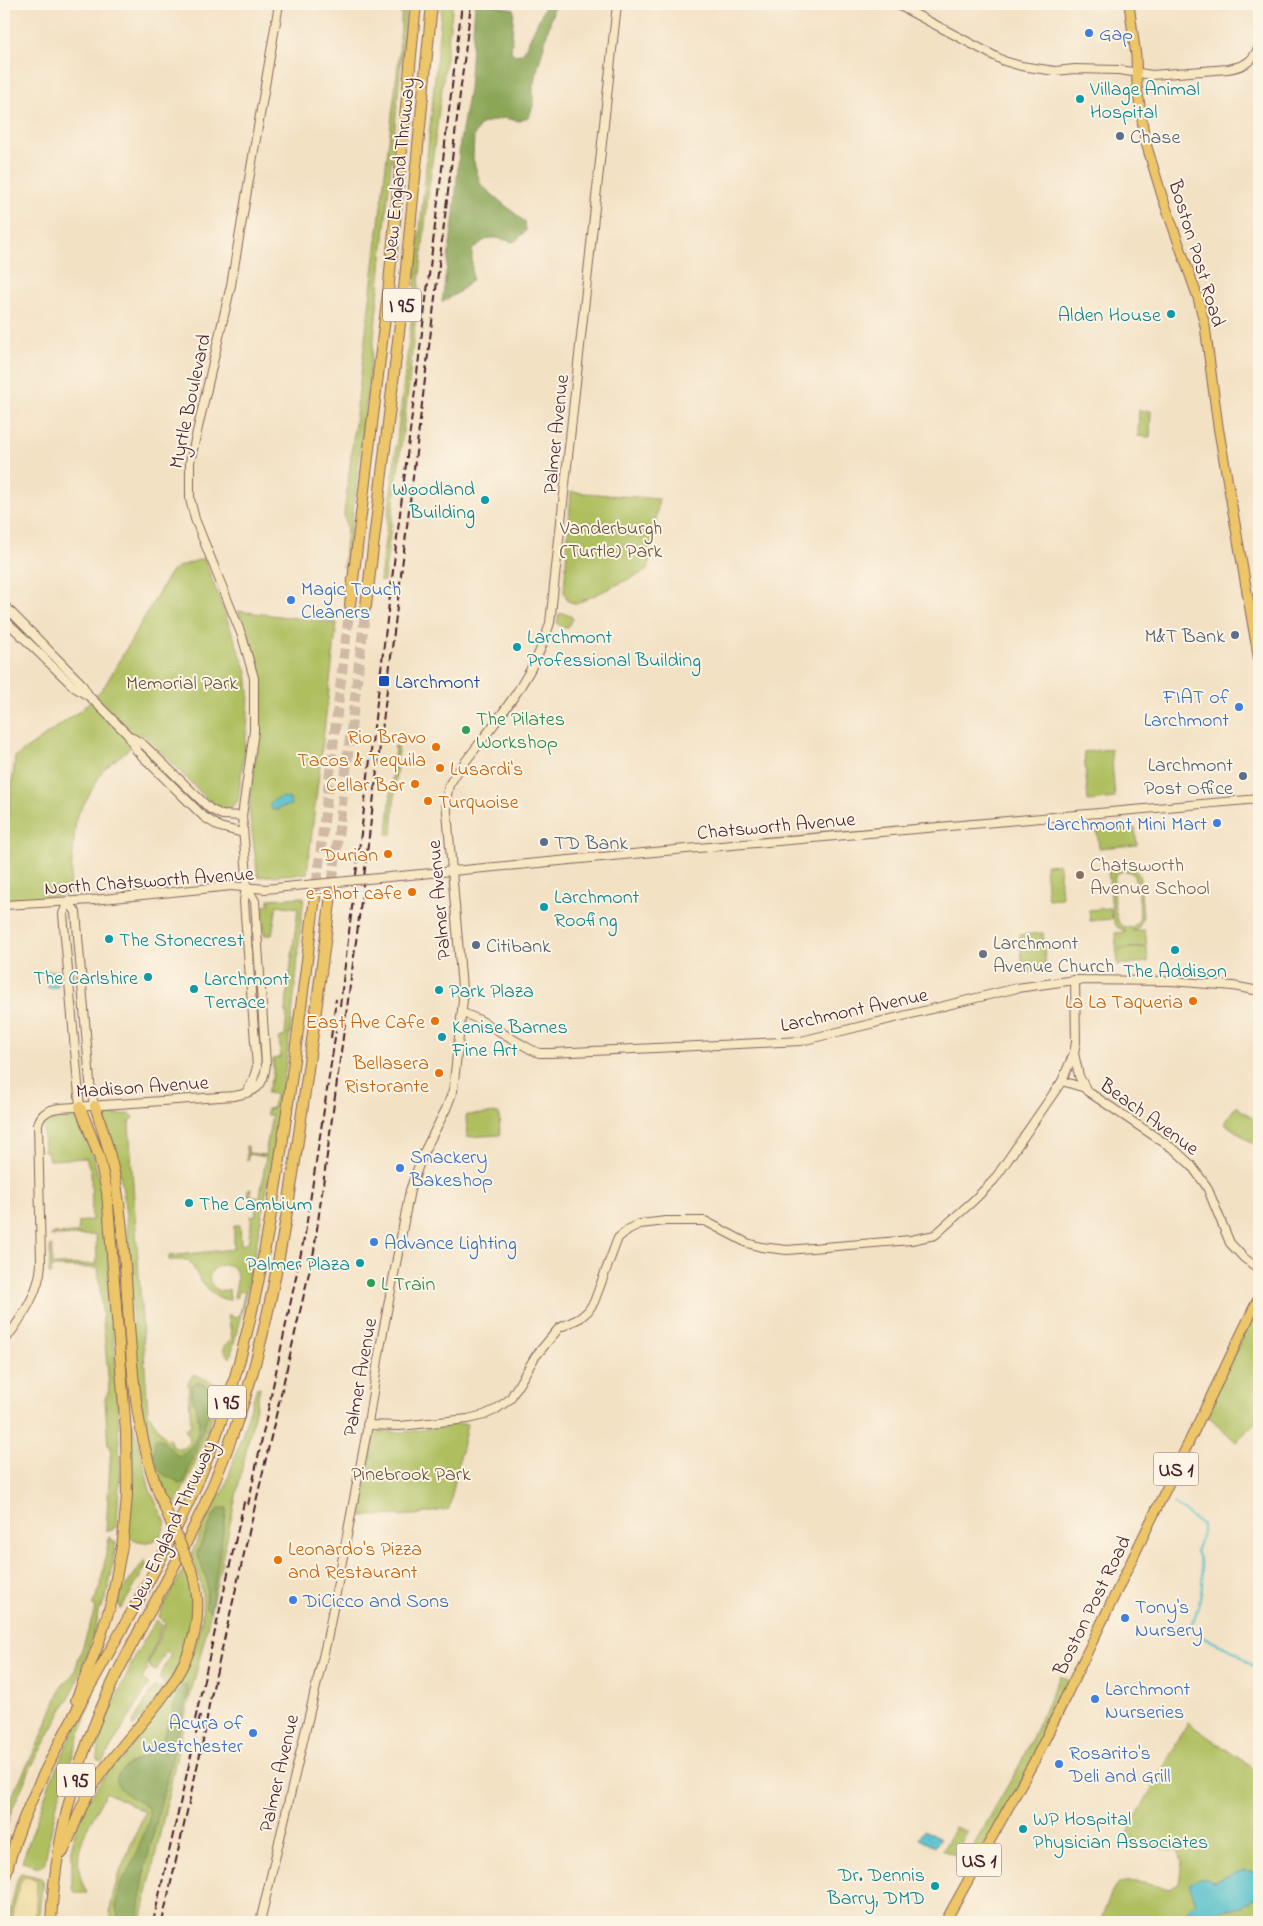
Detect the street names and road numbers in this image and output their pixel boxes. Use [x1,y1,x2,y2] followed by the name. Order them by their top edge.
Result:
[376,76,426,263] street label: New England Thruway
[1159,176,1232,331] street label: Boston Post Road
[383,288,421,322] road number: I 95
[163,331,220,472] street label: Myrtle Boulevard
[537,373,578,495] street label: Palmer Avenue
[696,806,857,849] street label: Chatsworth Avenue
[421,839,460,961] street label: Palmer Avenue
[43,861,255,904] street label: North Chatsworth Avenue
[778,982,931,1041] street label: Larchmont Avenue
[75,1069,210,1108] street label: Madison Avenue
[1092,1071,1204,1164] street label: Beach Avenue
[337,1316,386,1439] street label: Palmer Avenue
[208,1385,246,1418] road number: I 95
[121,1436,226,1616] street label: New England Thruway
[1154,1452,1198,1486] road number: US 1
[1046,1531,1140,1682] street label: Boston Post Road
[253,1712,308,1835] street label: Palmer Avenue
[57,1764,95,1796] road number: I 95
[956,1844,1002,1876] road number: US 1

